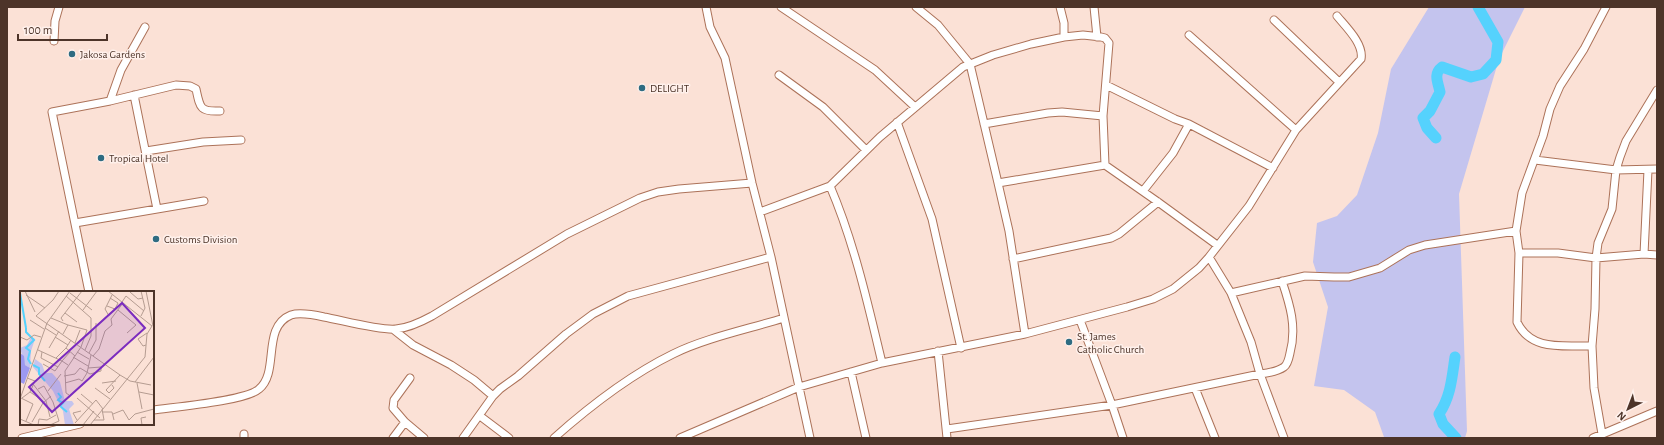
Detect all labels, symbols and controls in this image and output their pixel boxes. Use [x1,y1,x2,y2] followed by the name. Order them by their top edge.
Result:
[18,16,107,42] scale bar
[24,24,52,36] text: 100 m
[67,49,77,59] marker: Jakosa Gardens
[80,49,145,60] place label: Jakosa Gardens
[637,83,647,93] marker: DELIGHT
[650,83,690,94] place label: DELIGHT
[96,153,106,163] marker: Tropical Hotel
[109,153,168,164] place label: Tropical Hotel
[151,234,161,244] marker: Customs Division
[164,234,237,245] place label: Customs Division
[20,291,154,425] inset map
[1077,331,1144,355] place label: St. James Catholic Church
[1064,337,1074,347] marker: St. James Catholic Church
[1608,389,1648,429] north arrow
[1615,409,1628,423] text: N

